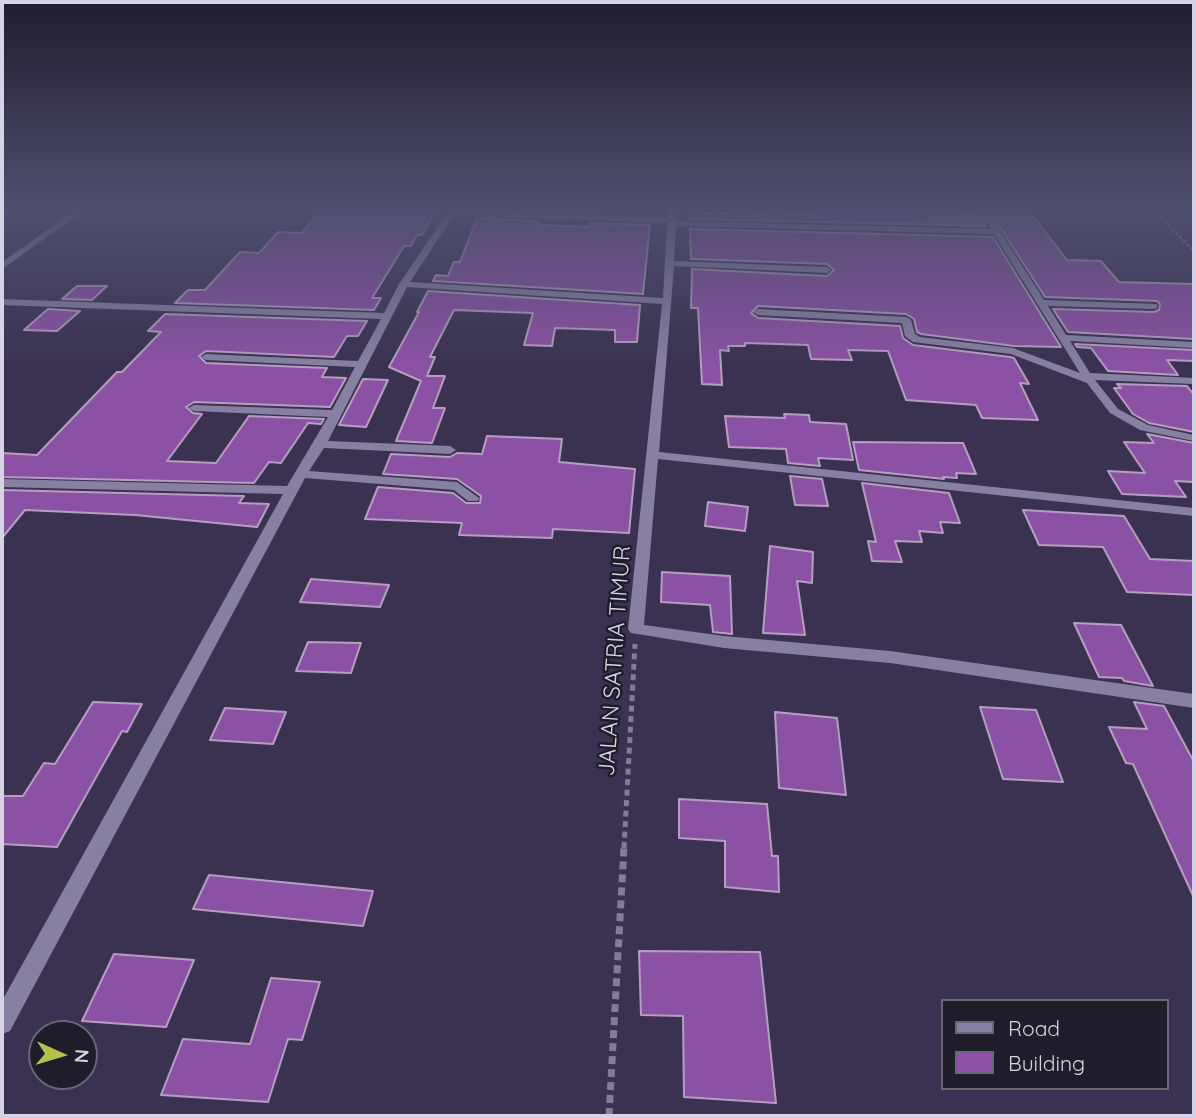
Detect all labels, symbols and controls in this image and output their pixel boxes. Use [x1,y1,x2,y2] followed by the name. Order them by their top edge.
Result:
[593,545,637,777] street label: JALAN SATRIA TIMUR
[940,999,1168,1090] legend
[1008,1015,1060,1041] text: Road
[28,1020,98,1090] north arrow
[69,1049,94,1064] text: N
[1008,1050,1085,1076] text: Building

